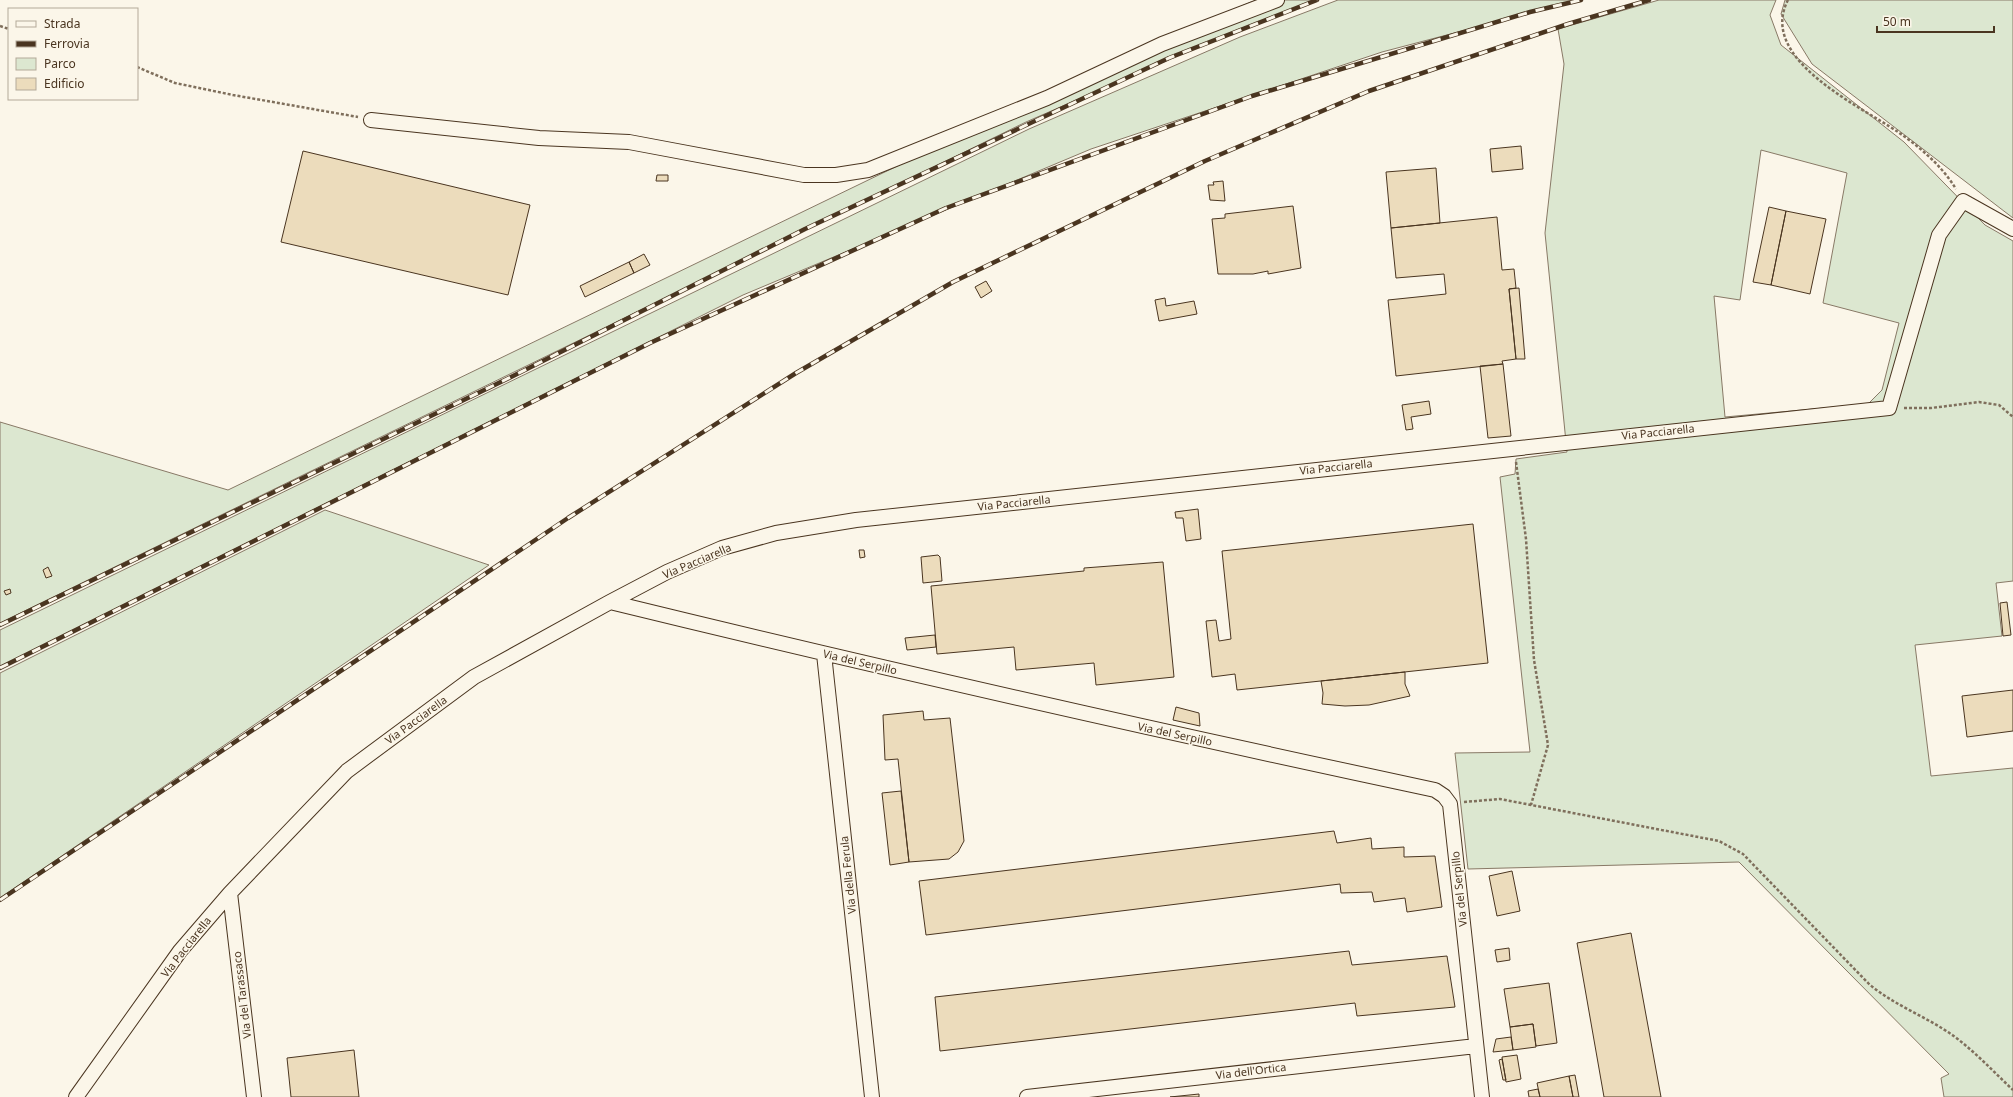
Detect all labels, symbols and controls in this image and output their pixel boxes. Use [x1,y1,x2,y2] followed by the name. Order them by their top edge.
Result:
[8,8,138,100] legend
[1877,8,1994,34] scale bar
[1883,13,1911,30] text: 50 m
[44,15,80,32] text: Strada
[44,35,90,52] text: Ferrovia
[44,55,76,72] text: Parco
[44,75,85,92] text: Edificio
[1621,420,1695,443] street label: Via Pacciarella
[1299,455,1373,478] street label: Via Pacciarella
[977,491,1051,514] street label: Via Pacciarella
[660,539,733,582] street label: Via Pacciarella
[821,646,899,677] street label: Via del Serpillo
[382,692,450,747] street label: Via Pacciarella
[1136,718,1214,749] street label: Via del Serpillo
[836,835,859,915] street label: Via della Ferula
[1447,850,1470,928] street label: Via del Serpillo
[157,913,214,980] street label: Via Pacciarella
[229,950,254,1039] street label: Via del Tarassaco
[1215,1059,1287,1082] street label: Via dell'Ortica

